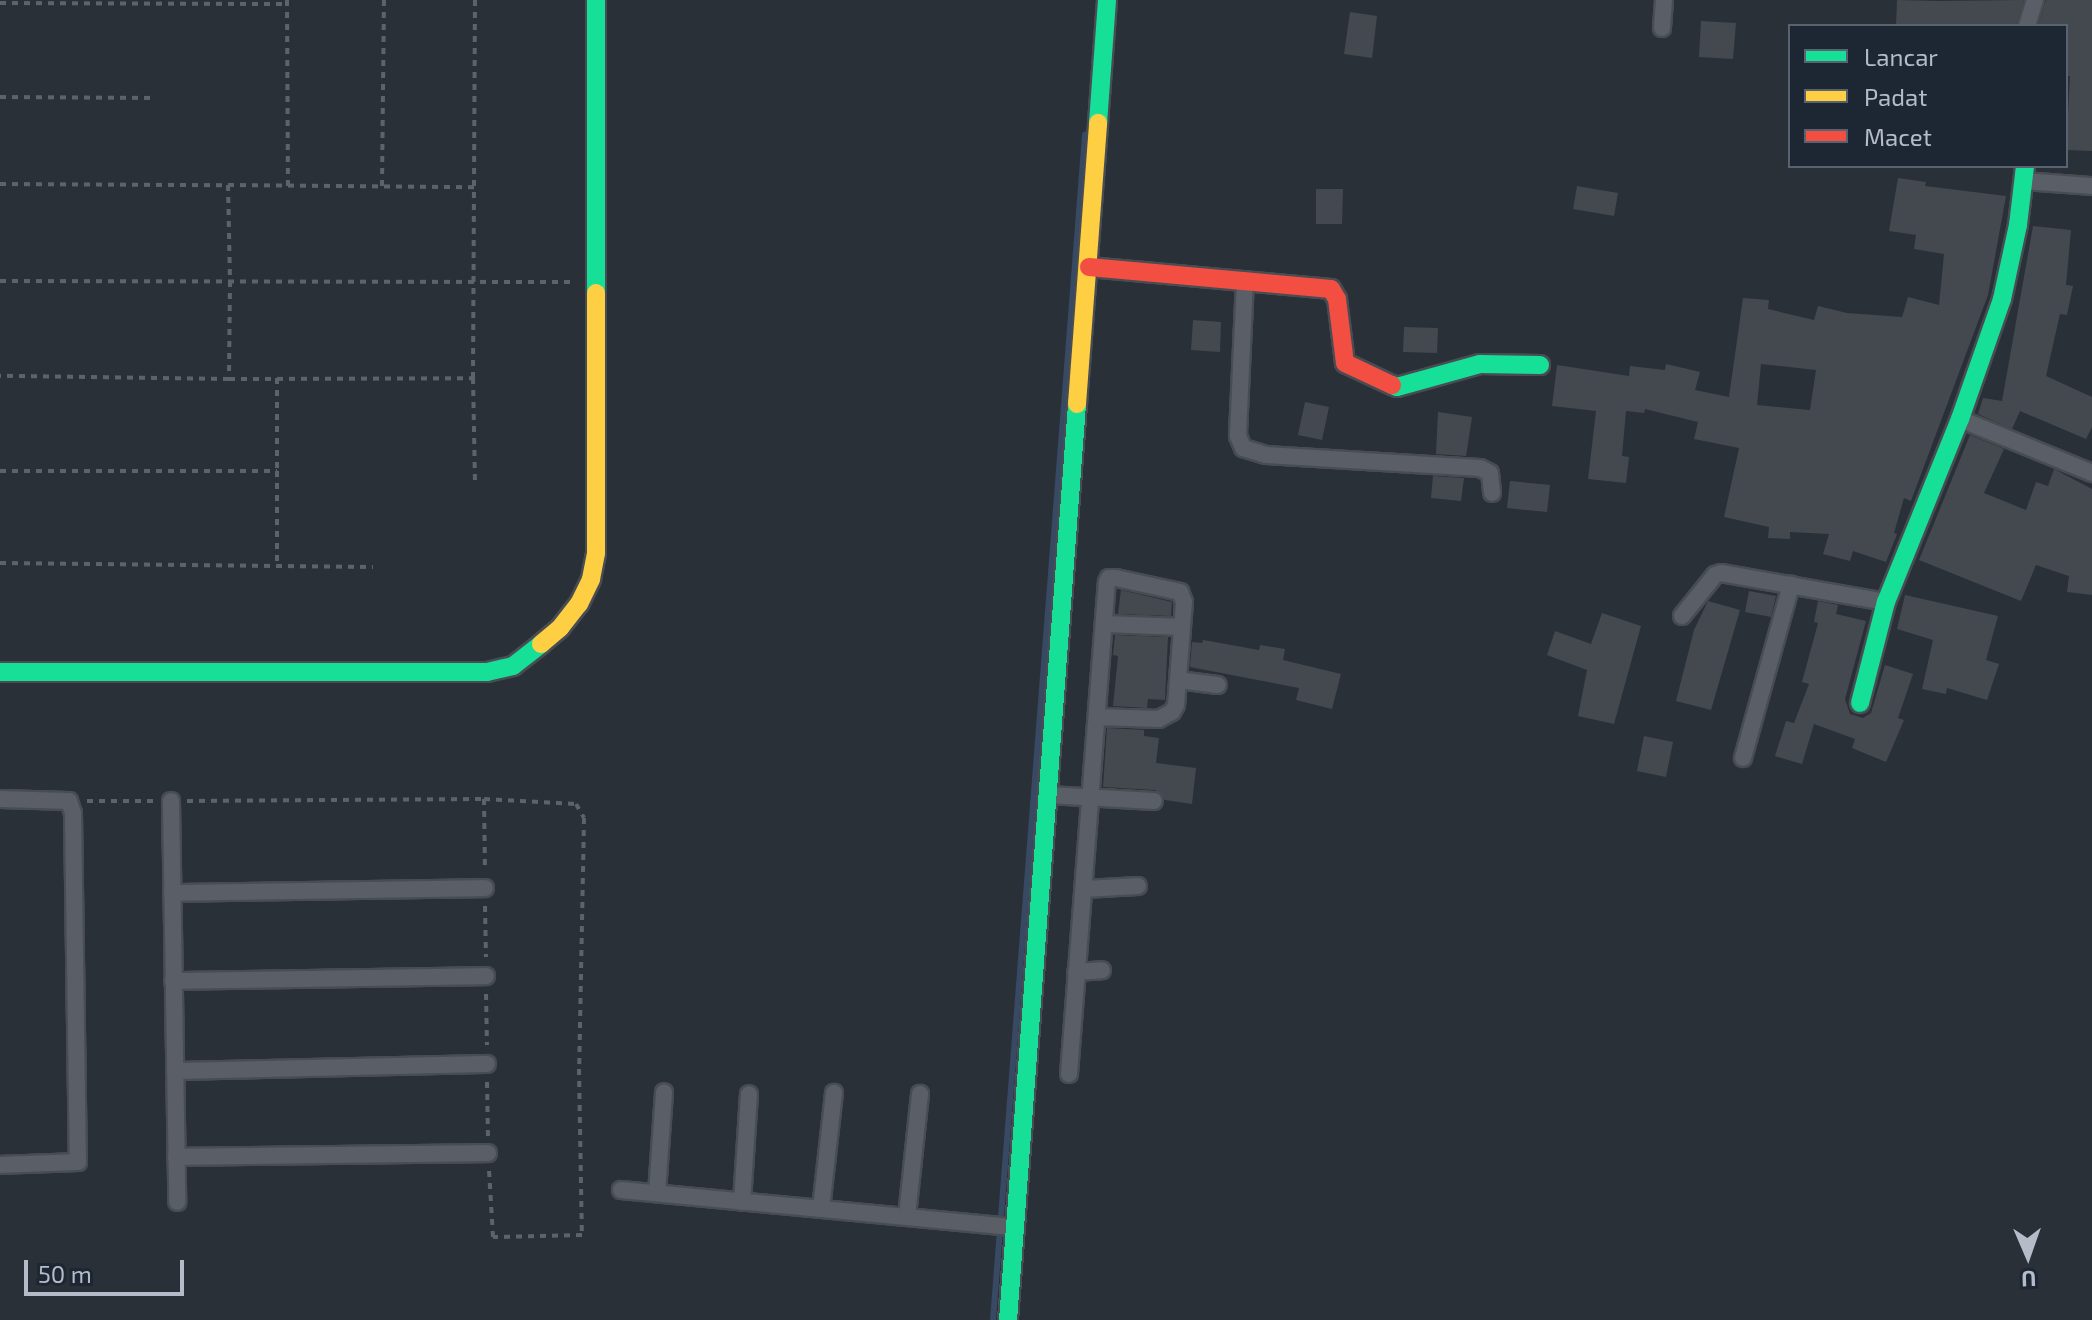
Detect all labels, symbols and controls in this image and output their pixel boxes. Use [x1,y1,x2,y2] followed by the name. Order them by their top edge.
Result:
[1788,24,2068,168] legend
[1864,42,1938,71] text: Lancar
[1864,82,1927,111] text: Padat
[1864,122,1932,151] text: Macet
[1988,1216,2068,1296] north arrow
[28,1244,188,1294] scale bar
[38,1259,92,1288] text: 50 m
[2021,1267,2037,1293] text: U

